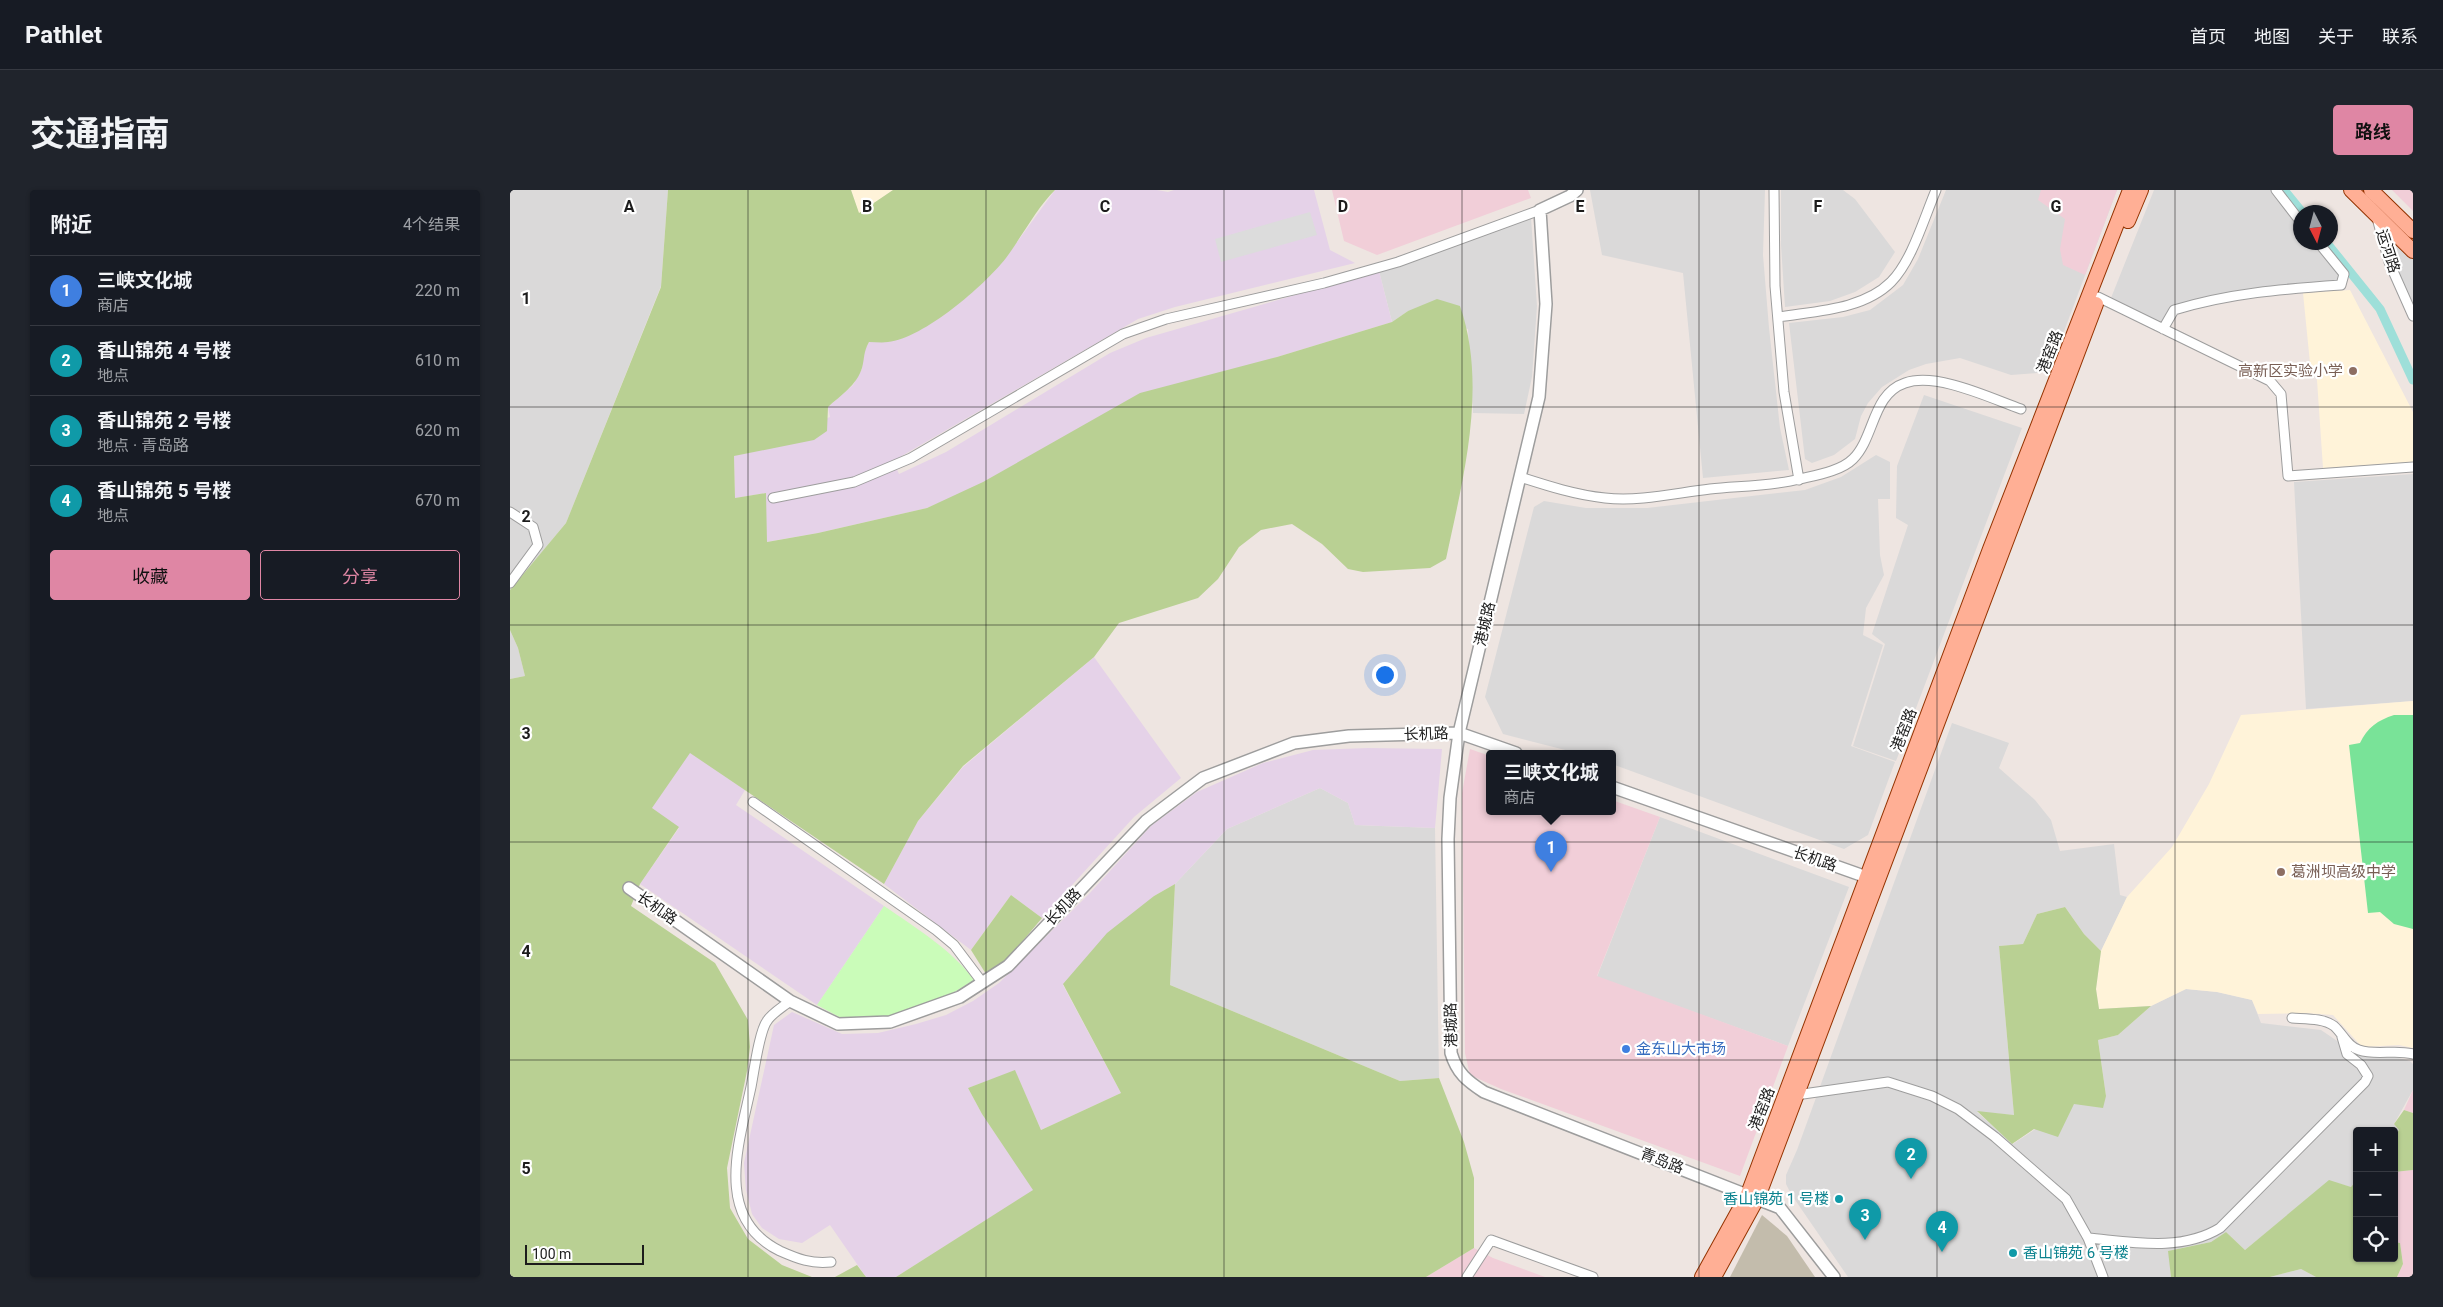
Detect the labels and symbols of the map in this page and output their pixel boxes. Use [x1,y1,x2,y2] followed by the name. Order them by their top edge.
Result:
[624,197,635,216] text: A
[862,197,872,216] text: B
[1100,197,1110,216] text: C
[1338,197,1348,216] text: D
[1576,197,1585,216] text: E
[1814,197,1823,216] text: F
[2051,197,2062,216] text: G
[2293,205,2338,250] north arrow
[2372,227,2404,275] street label: 运河路
[521,289,531,308] text: 1
[2034,328,2066,376] street label: 港窑路
[2238,362,2343,380] place label: 高新区实验小学
[2347,365,2359,377] marker: 高新区实验小学
[521,507,531,526] text: 2
[1471,600,1499,648] street label: 港城路
[1372,662,1398,688] your location
[1888,706,1920,754] street label: 港窑路
[521,724,531,743] text: 3
[1403,724,1449,744] street label: 长机路
[1535,831,1567,872] pin: 1
[1791,843,1839,875] street label: 长机路
[2291,863,2396,881] place label: 葛洲坝高级中学
[2275,866,2287,878] marker: 葛洲坝高级中学
[1041,884,1085,930] street label: 长机路
[633,888,681,928] street label: 长机路
[521,942,531,961] text: 4
[1442,1002,1460,1048] street label: 港城路
[1636,1040,1726,1058] place label: 金东山大市场
[1620,1043,1632,1055] marker: 金东山大市场
[1746,1085,1778,1133] street label: 港窑路
[1895,1138,1927,1179] pin: 2
[1638,1145,1686,1177] street label: 青岛路
[521,1159,531,1178] text: 5
[1723,1190,1829,1208] place label: 香山锦苑 1 号楼
[1833,1193,1845,1205] marker: 香山锦苑 1 号楼
[1849,1199,1881,1240] pin: 3
[1926,1211,1958,1252] pin: 4
[525,1242,644,1265] scale bar
[2023,1244,2129,1262] place label: 香山锦苑 6 号楼
[2007,1247,2019,1259] marker: 香山锦苑 6 号楼

